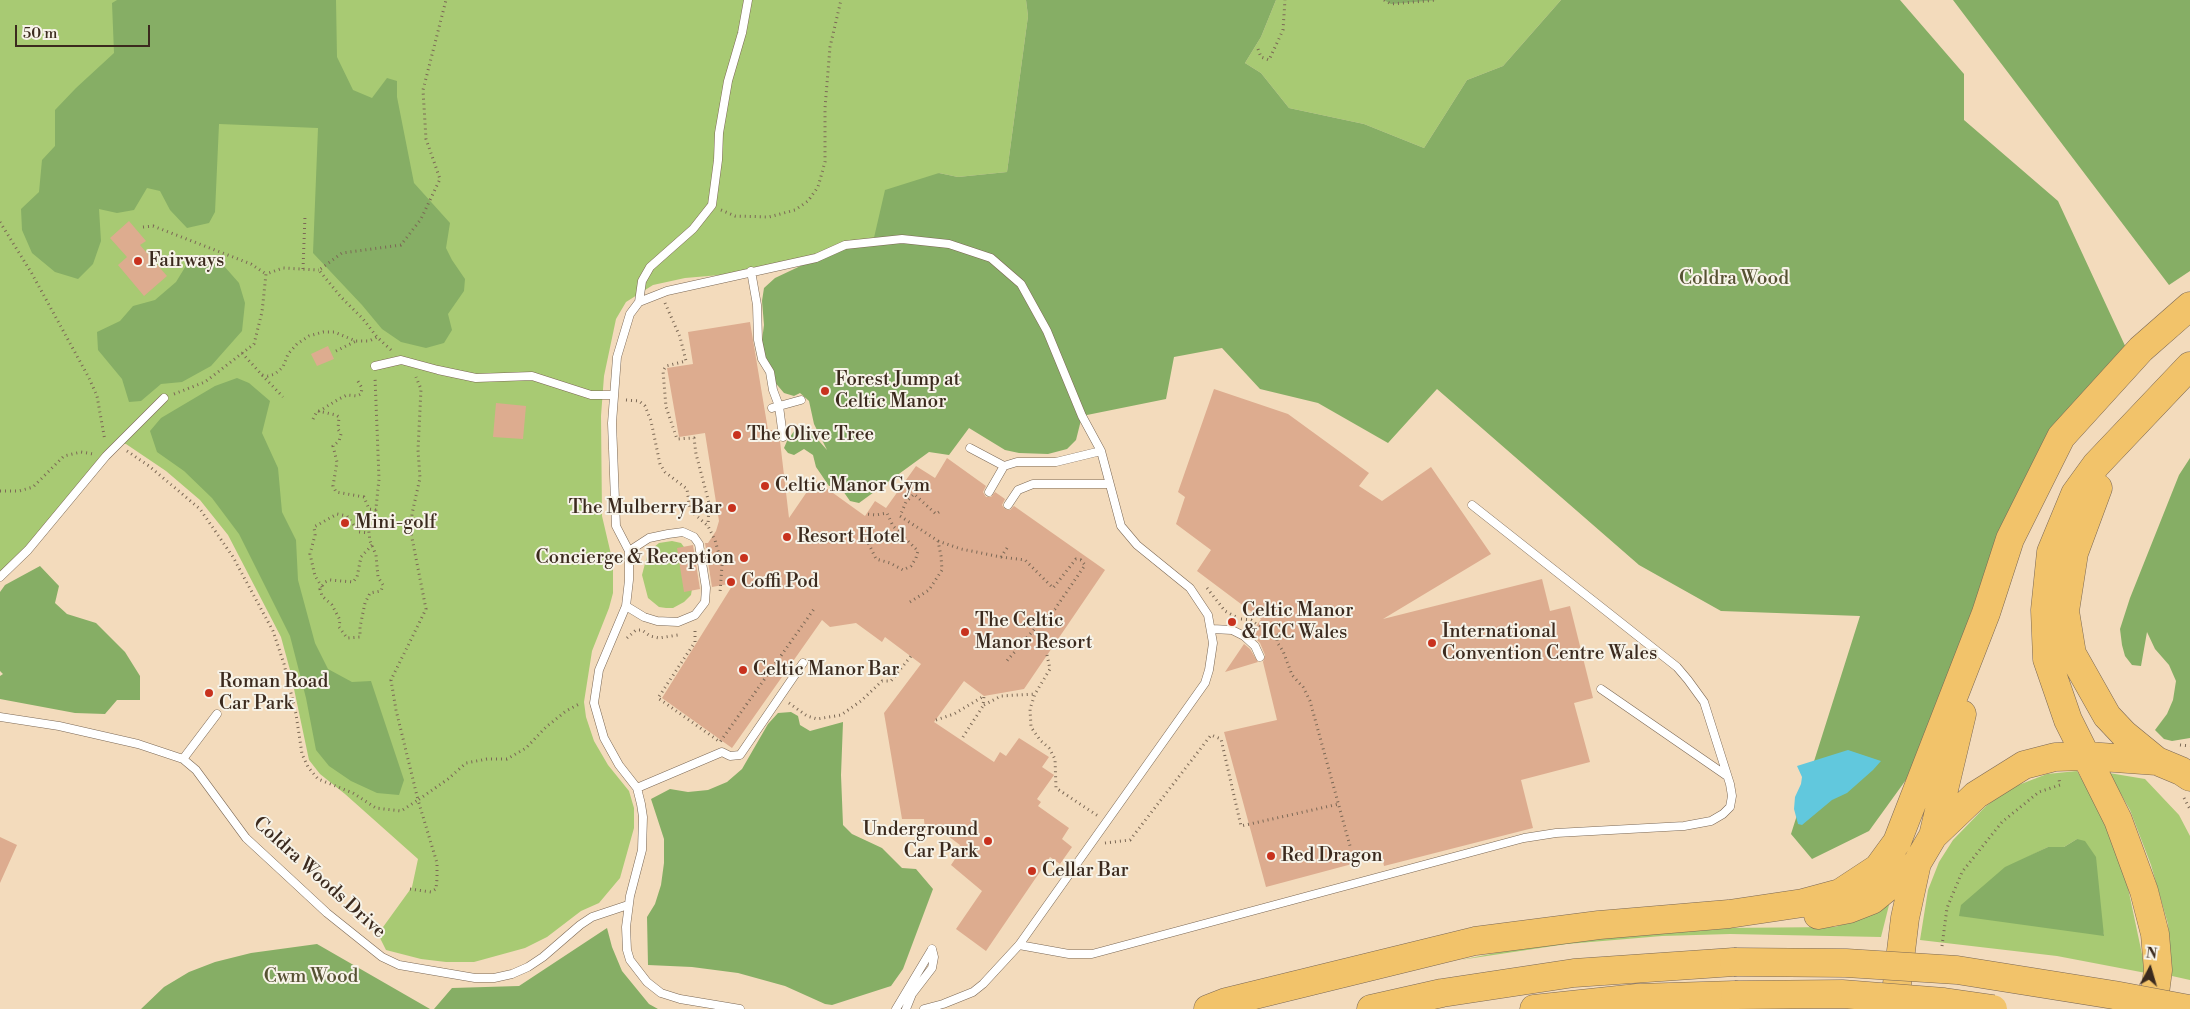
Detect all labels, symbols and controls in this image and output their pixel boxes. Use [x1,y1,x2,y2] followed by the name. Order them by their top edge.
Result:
[18,15,152,47] scale bar
[23,24,57,43] text: 50 m
[148,250,224,272] place label: Fairways
[132,255,144,267] marker: Fairways
[1679,268,1789,290] park label: Coldra Wood
[835,369,960,413] place label: Forest Jump at Celtic Manor
[819,385,831,397] marker: Forest Jump at Celtic Manor
[747,424,874,446] place label: The Olive Tree
[731,429,743,441] marker: The Olive Tree
[775,475,930,497] place label: Celtic Manor Gym
[759,480,771,492] marker: Celtic Manor Gym
[569,497,722,519] place label: The Mulberry Bar
[726,502,738,514] marker: The Mulberry Bar
[355,512,436,534] place label: Mini-golf
[339,517,351,529] marker: Mini-golf
[797,526,905,548] place label: Resort Hotel
[781,531,793,543] marker: Resort Hotel
[535,547,734,569] place label: Concierge & Reception
[738,552,750,564] marker: Concierge & Reception
[741,571,819,593] place label: Coffi Pod
[725,576,737,588] marker: Coffi Pod
[1242,600,1353,644] place label: Celtic Manor & ICC Wales
[975,610,1093,654] place label: The Celtic Manor Resort
[1226,616,1238,628] marker: Celtic Manor & ICC Wales
[1442,621,1657,665] place label: International Convention Centre Wales
[959,626,971,638] marker: The Celtic Manor Resort
[1426,637,1438,649] marker: International Convention Centre Wales
[753,659,899,681] place label: Celtic Manor Bar
[737,664,749,676] marker: Celtic Manor Bar
[219,671,328,715] place label: Roman Road Car Park
[203,687,215,699] marker: Roman Road Car Park
[248,812,390,944] street label: Coldra Woods Drive
[863,819,978,863] place label: Underground Car Park
[982,835,994,847] marker: Underground Car Park
[1281,845,1383,867] place label: Red Dragon
[1265,850,1277,862] marker: Red Dragon
[1042,860,1129,882] place label: Cellar Bar
[1026,865,1038,877] marker: Cellar Bar
[2125,944,2175,994] north arrow
[2145,945,2158,964] text: N
[264,966,358,988] park label: Cwm Wood

